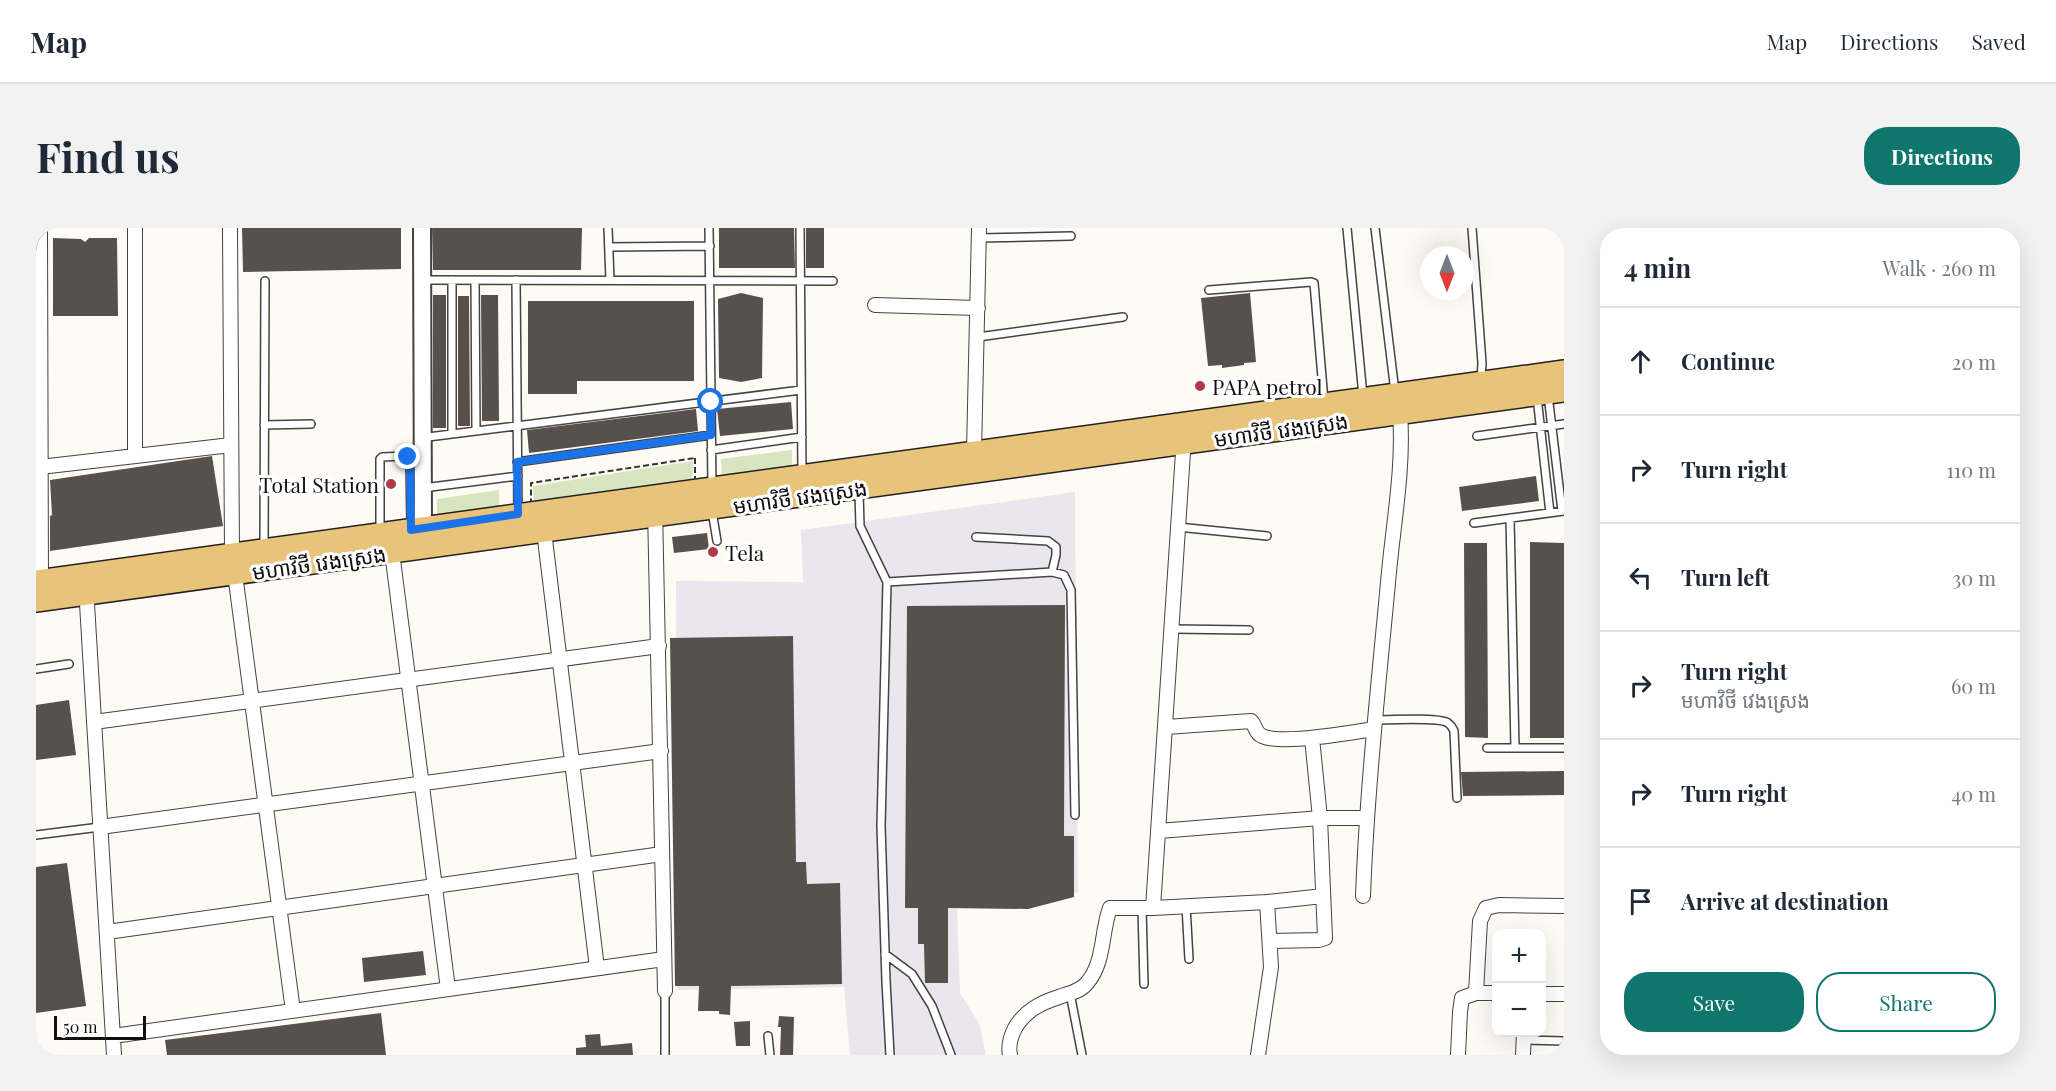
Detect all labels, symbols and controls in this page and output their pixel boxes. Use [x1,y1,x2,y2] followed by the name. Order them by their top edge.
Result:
[30,23,87,60] text: Map
[1766,27,1807,55] text: Map
[1840,27,1938,55] text: Directions
[1971,27,2026,55] text: Saved
[1864,127,2020,185] button: Directions
[36,128,180,184] text: Find us
[1420,246,1474,300] north arrow
[1624,250,1691,285] text: 4 min
[1883,254,1996,281] text: Walk · 260 m
[1624,345,1657,378] icon: ahead
[1681,346,1775,376] text: Continue
[1952,348,1996,375] text: 20 m
[1212,372,1323,400] place label: PAPA petrol
[1193,379,1207,393] marker: PAPA petrol
[697,388,723,414] route start
[1212,406,1350,453] street label: មហាវិថី វេងស្រេង
[394,443,420,469] route end
[1624,453,1657,486] icon: right
[1681,454,1787,484] text: Turn right
[1946,456,1996,483] text: 110 m
[259,470,379,498] place label: Total Station
[731,473,869,520] street label: មហាវិថី វេងស្រេង
[384,477,398,491] marker: Total Station
[725,538,765,566] place label: Tela
[250,539,388,586] street label: មហាវិថី វេងស្រេង
[706,545,720,559] marker: Tela
[1624,561,1657,594] icon: left
[1681,562,1770,592] text: Turn left
[1952,564,1996,591] text: 30 m
[1681,656,1787,686] text: Turn right
[1624,669,1657,702] icon: right
[1951,672,1996,699] text: 60 m
[1681,686,1810,713] text: មហាវិថី វេងស្រេង
[1624,777,1657,810] icon: right
[1681,778,1787,808] text: Turn right
[1951,780,1996,807] text: 40 m
[1624,885,1657,918] icon: arrive
[1681,886,1889,916] text: Arrive at destination
[1492,929,1546,1037] map controls
[1492,929,1546,983] button: +
[1624,972,1804,1032] button: Save
[1816,972,1996,1032] button: Share
[1492,983,1546,1037] button: −
[54,1013,146,1040] scale bar
[63,1016,97,1037] text: 50 m

